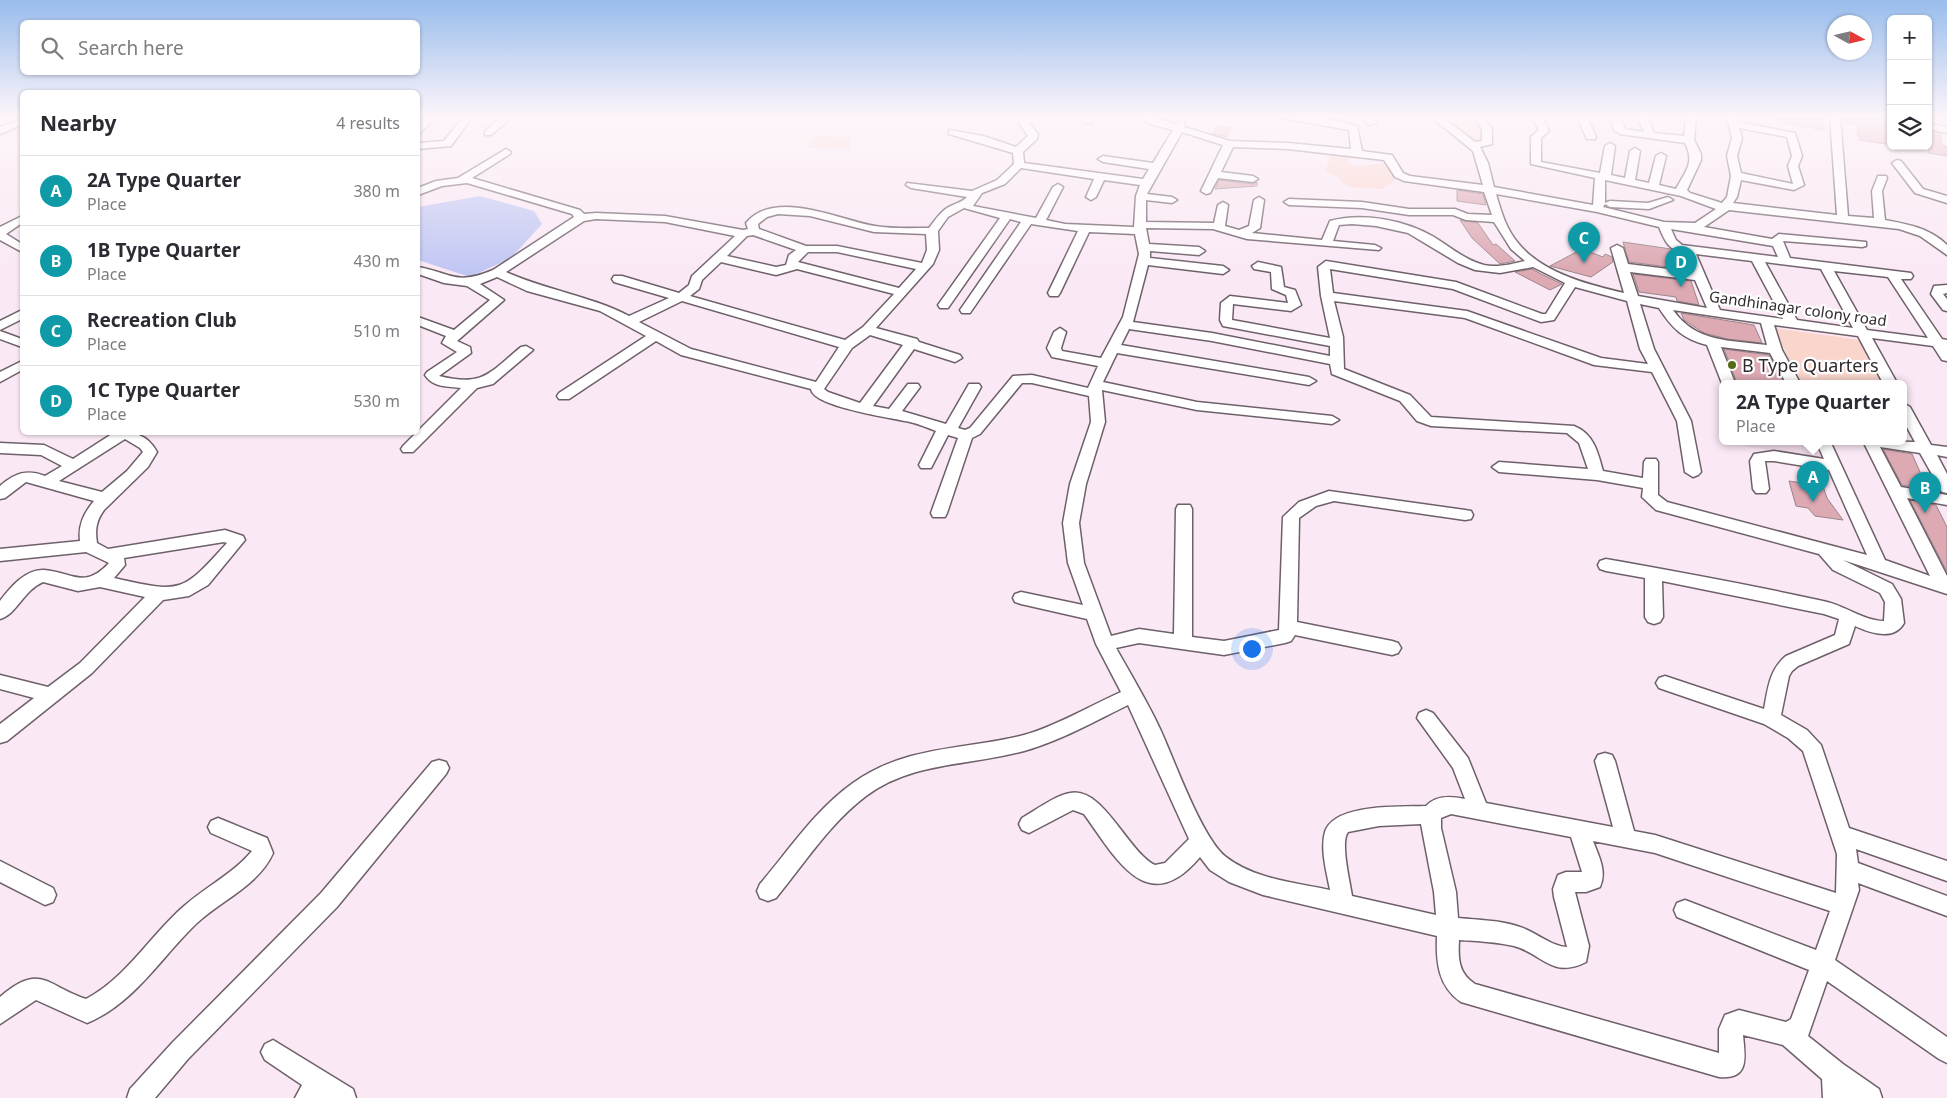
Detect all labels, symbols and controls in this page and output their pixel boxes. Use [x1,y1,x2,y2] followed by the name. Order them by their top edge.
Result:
[1827,15,1872,60] north arrow
[1887,15,1932,150] map controls
[1887,15,1932,60] button: +
[20,20,420,75] search box
[38,34,66,62] icon: search
[78,35,184,61] text: Search here
[1887,60,1932,105] button: −
[1887,105,1932,150] button: layers
[40,109,116,137] text: Nearby
[336,112,400,134] text: 4 results
[87,167,241,193] text: 2A Type Quarter
[50,180,62,202] text: A
[353,180,400,202] text: 380 m
[87,193,127,215] text: Place
[1568,222,1600,263] pin: C
[87,237,241,263] text: 1B Type Quarter
[1665,246,1697,287] pin: D
[51,250,61,272] text: B
[353,250,400,272] text: 430 m
[87,263,127,285] text: Place
[1708,286,1888,330] street label: Gandhinagar colony road
[87,307,237,333] text: Recreation Club
[51,320,61,342] text: C
[353,320,400,342] text: 510 m
[87,333,127,355] text: Place
[1742,353,1879,377] place label: B Type Quarters
[1726,359,1738,371] marker: B Type Quarters
[87,377,240,403] text: 1C Type Quarter
[1719,380,1907,445] popup
[1736,389,1890,415] text: 2A Type Quarter
[50,390,62,412] text: D
[353,390,400,412] text: 530 m
[87,403,127,425] text: Place
[1736,415,1775,437] text: Place
[1797,461,1829,502] pin: A
[1909,472,1941,513] pin: B
[1239,636,1265,662] your location

